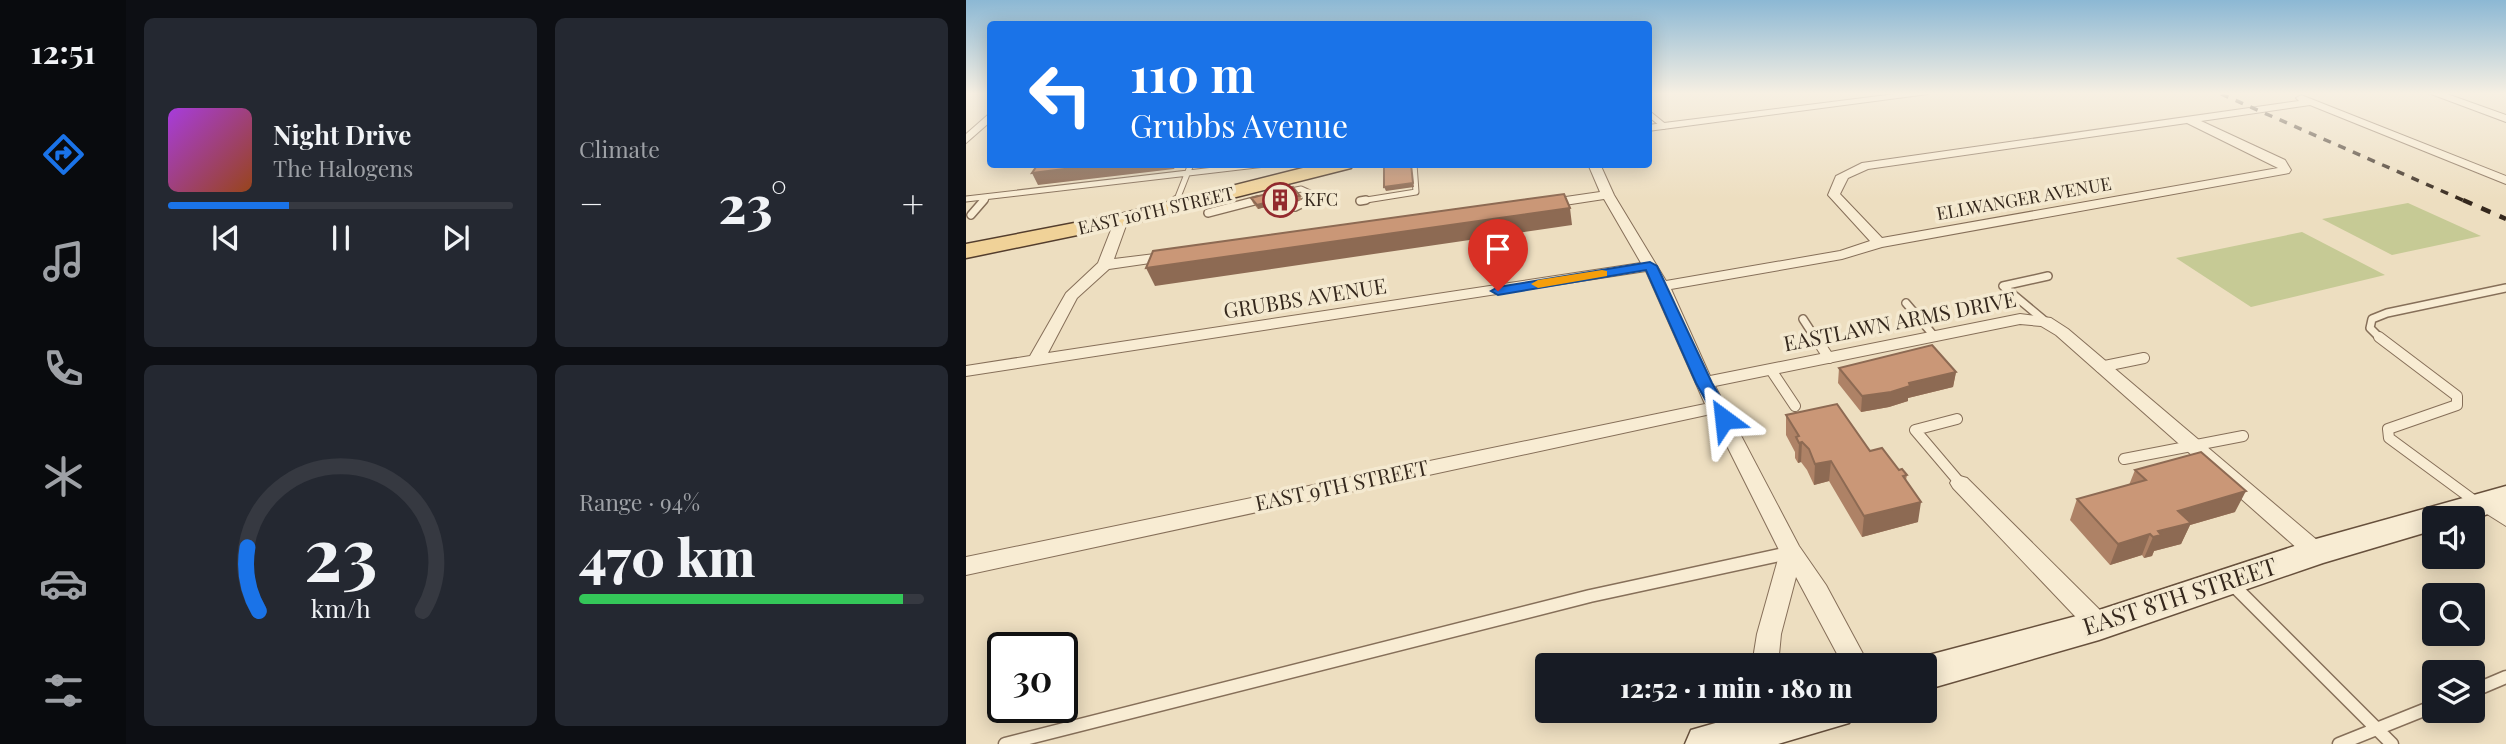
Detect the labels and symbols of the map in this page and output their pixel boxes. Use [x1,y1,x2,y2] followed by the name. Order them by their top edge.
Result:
[1935,171,2113,225] street label: ELLWANGER AVENUE
[1075,180,1236,240] street label: EAST 10TH STREET
[1261,181,1299,219] building icon: KFC
[1304,187,1338,211] place label: KFC
[1468,219,1528,291] pin
[1221,270,1388,324] street label: GRUBBS AVENUE
[1781,284,2018,356] street label: EASTLAWN ARMS DRIVE
[1687,382,1761,456] position arrow
[1252,452,1431,516] street label: EAST 9TH STREET
[2078,549,2281,642] street label: EAST 8TH STREET
[987,632,1078,723] speed limit sign: 30

